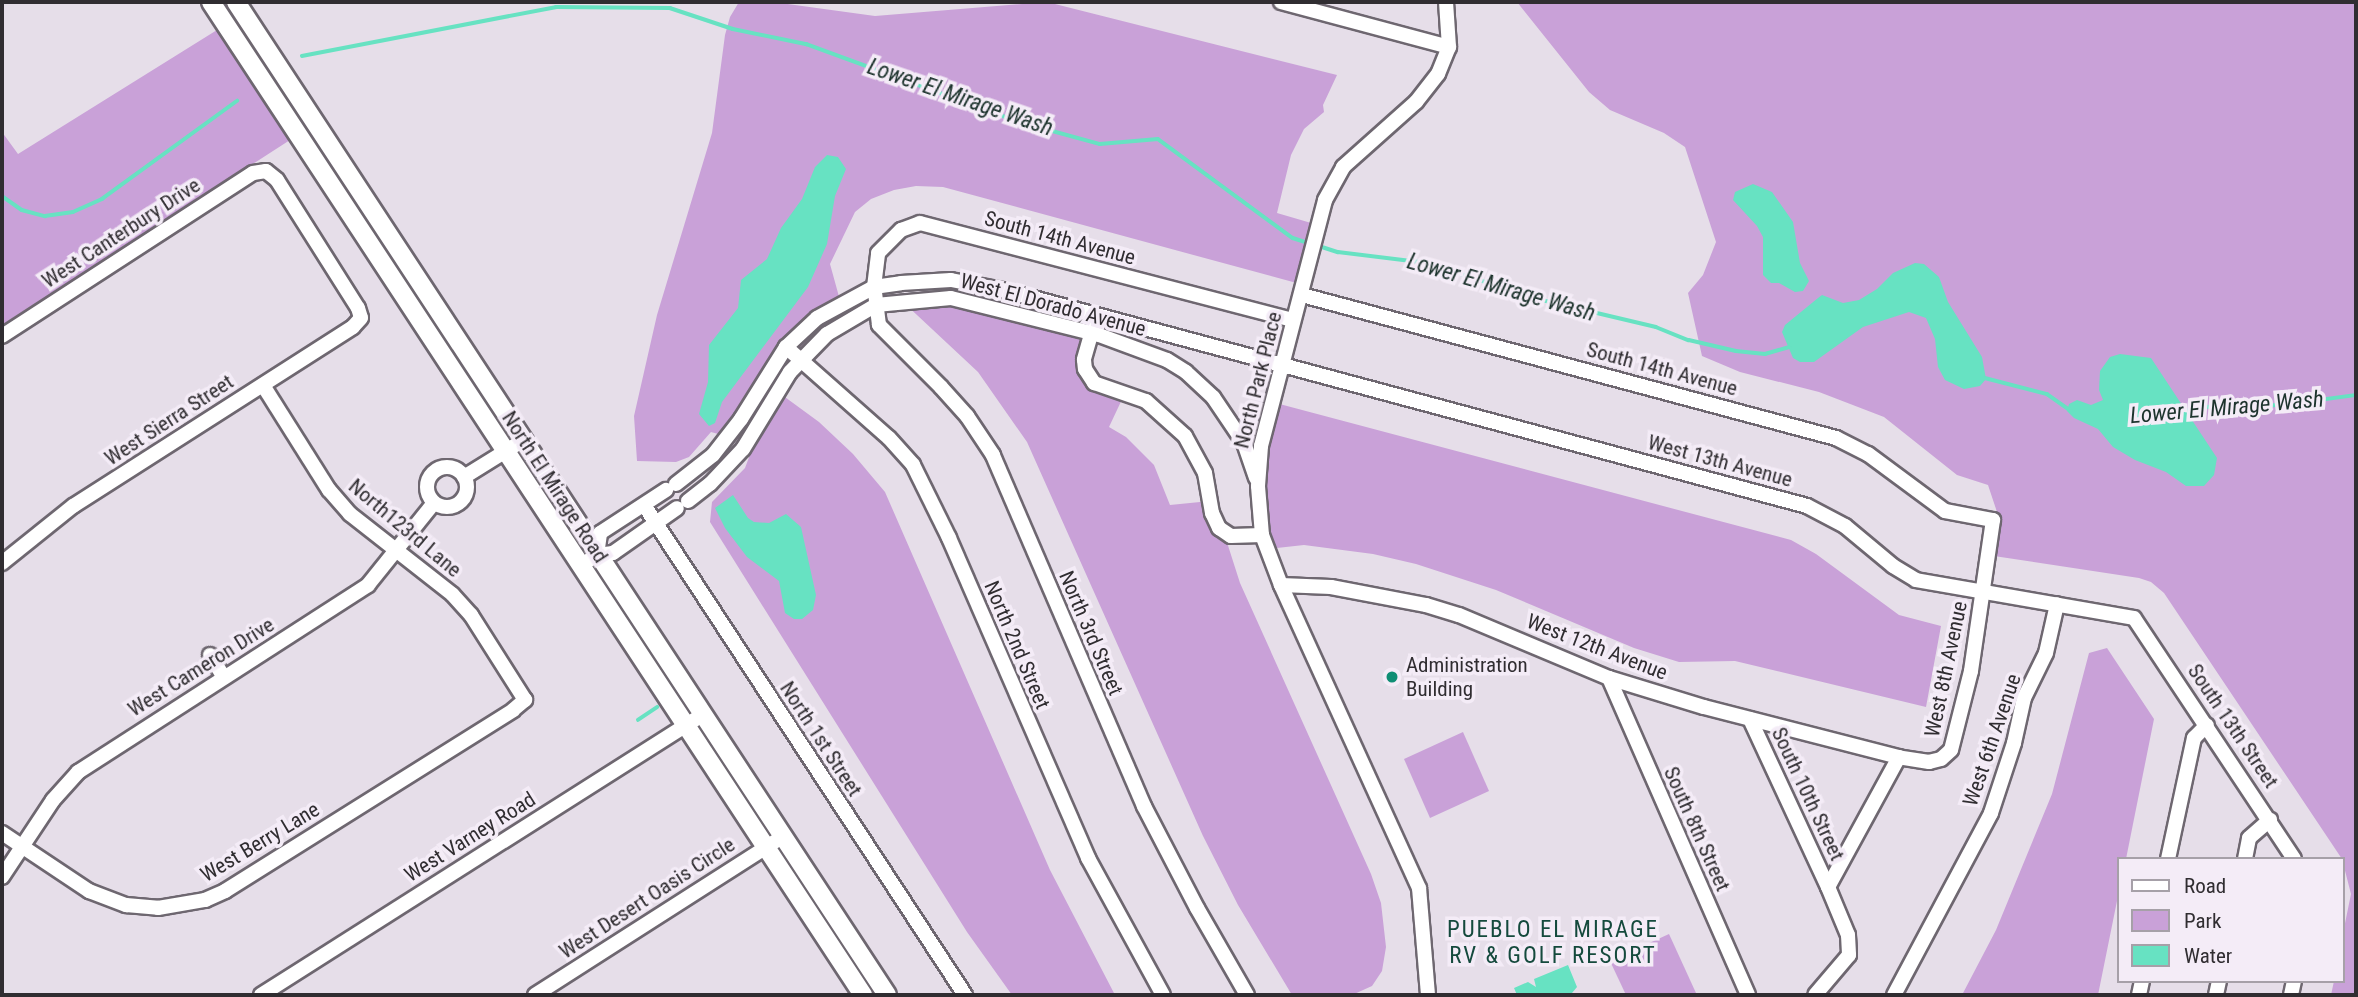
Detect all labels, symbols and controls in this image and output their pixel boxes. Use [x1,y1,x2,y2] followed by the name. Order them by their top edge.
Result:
[864,53,1056,143] water label: Lower El Mirage Wash
[37,173,205,293] street label: West Canterbury Drive
[982,206,1138,270] street label: South 14th Avenue
[1404,248,1598,328] water label: Lower El Mirage Wash
[957,268,1149,342] street label: West El Dorado Avenue
[1229,309,1287,451] street label: North Park Place
[1584,337,1740,401] street label: South 14th Avenue
[100,369,238,471] street label: West Sierra Street
[2129,386,2325,430] water label: Lower El Mirage Wash
[497,406,613,568] street label: North El Mirage Road
[1645,430,1795,492] street label: West 13th Avenue
[343,474,467,582] street label: North123rd Lane
[1053,567,1129,699] street label: North 3rd Street
[979,577,1055,713] street label: North 2nd Street
[1919,599,1973,739] street label: West 8th Avenue
[1523,609,1671,685] street label: West 12th Avenue
[123,612,279,722] street label: West Cameron Drive
[1406,652,1528,702] place label: Administration Building
[2182,659,2284,793] street label: South 13th Street
[1384,669,1400,685] marker: Administration Building
[1958,671,2026,809] street label: West 6th Avenue
[775,677,867,801] street label: North 1st Street
[1766,723,1850,865] street label: South 10th Street
[1658,763,1736,895] street label: South 8th Street
[400,787,540,887] street label: West Varney Road
[196,797,324,887] street label: West Berry Lane
[555,832,739,964] street label: West Desert Oasis Circle
[2116,857,2344,983] legend
[2184,874,2226,898] text: Road
[2184,909,2221,933] text: Park
[1449,916,1657,970] district label: PUEBLO EL MIRAGE RV & GOLF RESORT
[2184,944,2232,968] text: Water

